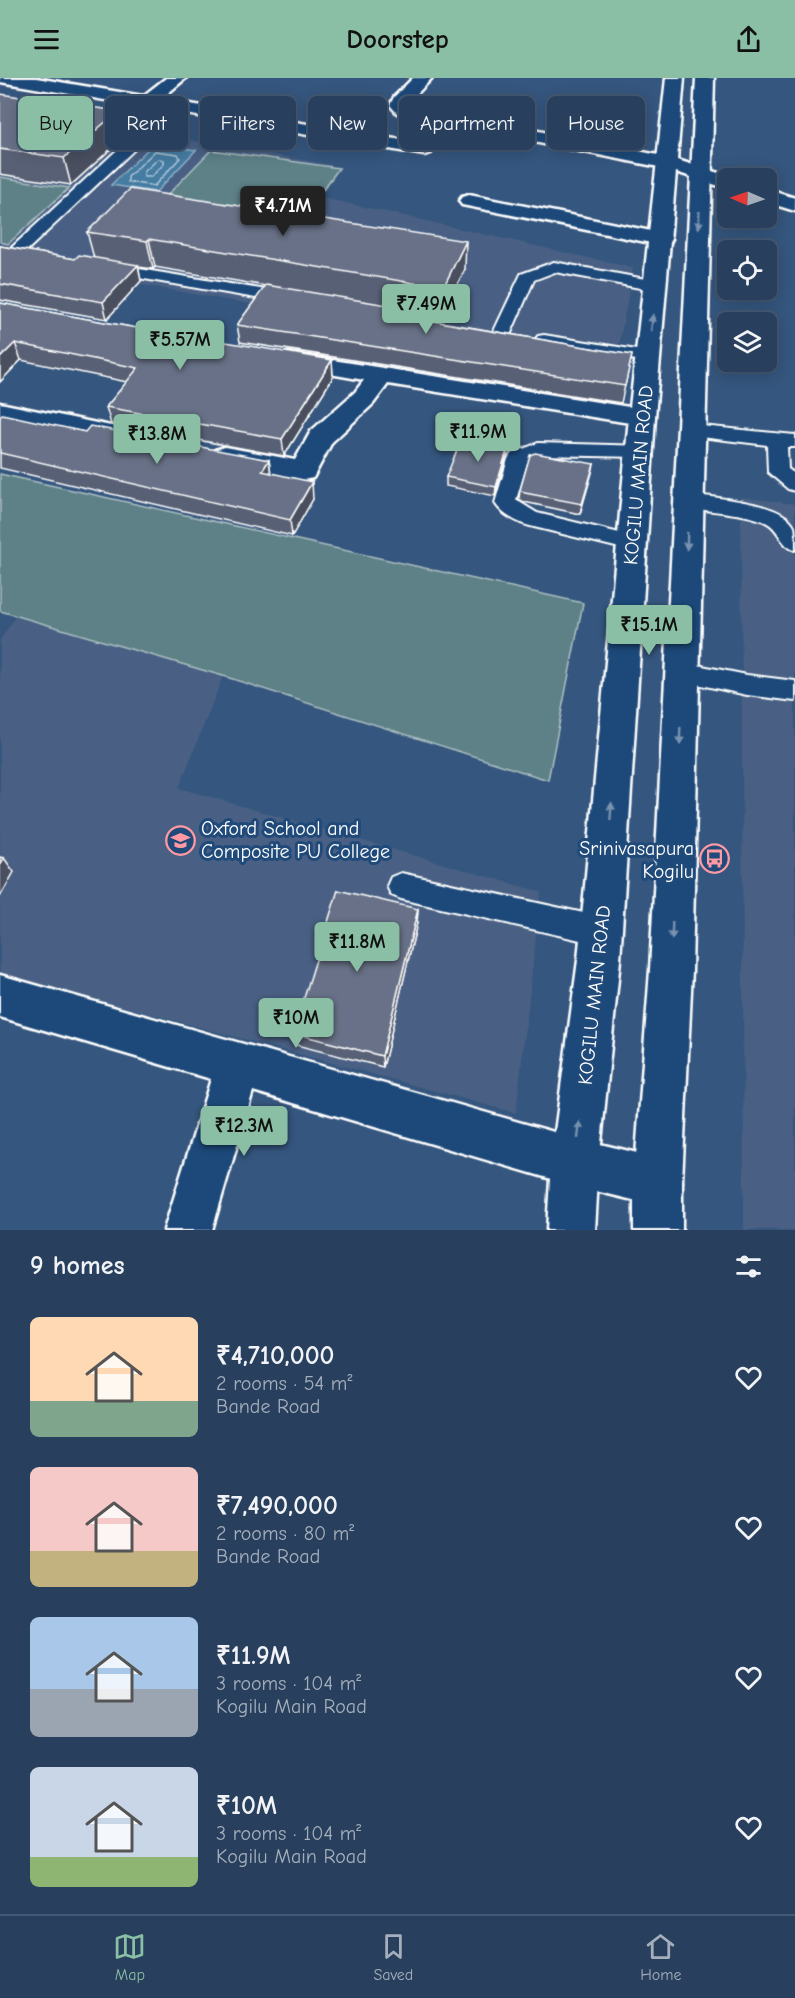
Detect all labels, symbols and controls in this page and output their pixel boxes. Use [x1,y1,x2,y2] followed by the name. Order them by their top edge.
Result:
[30,23,63,56] icon: menu
[732,23,765,56] icon: share
[346,24,449,55] text: Doorstep
[18,96,93,150] chip: Buy
[105,96,188,150] chip: Rent
[200,96,296,150] chip: Filters
[308,96,387,150] chip: New
[399,96,535,150] chip: Apartment
[547,96,645,150] chip: House
[717,168,777,228] north arrow
[717,168,777,372] map controls
[234,186,332,237] pin: ₹4.71M
[254,194,312,217] text: ₹4.71M
[695,211,704,230] one-way arrow
[717,240,777,300] button: locate
[377,284,475,335] pin: ₹7.49M
[396,292,456,315] text: ₹7.49M
[717,312,777,372] button: layers
[647,314,657,333] one-way arrow
[131,320,229,371] pin: ₹5.57M
[149,328,211,351] text: ₹5.57M
[619,384,658,566] street label: KOGILU MAIN ROAD
[429,412,527,463] pin: ₹11.9M
[108,414,206,465] pin: ₹13.8M
[449,420,507,443] text: ₹11.9M
[127,422,187,445] text: ₹13.8M
[682,532,692,551] one-way arrow
[600,605,698,656] pin: ₹15.1M
[620,613,678,636] text: ₹15.1M
[675,727,684,746] one-way arrow
[606,801,616,820] one-way arrow
[201,817,390,863] place label: Oxford School and Composite PU College
[164,824,196,856] school or university icon: Oxford School and Composite PU College
[579,837,694,883] place label: Srinivasapura Kogilu
[699,843,731,875] bus stop icon: Srinivasapura Kogilu
[574,904,615,1086] street label: KOGILU MAIN ROAD
[668,921,677,940] one-way arrow
[308,922,406,973] pin: ₹11.8M
[328,930,386,953] text: ₹11.8M
[260,998,332,1049] pin: ₹10M
[273,1006,319,1029] text: ₹10M
[195,1106,293,1157] pin: ₹12.3M
[215,1114,273,1137] text: ₹12.3M
[574,1120,584,1139] one-way arrow
[732,1250,765,1283] icon: filters
[30,1251,125,1281] text: 9 homes
[78,1341,150,1413] icon: home
[216,1341,334,1371] text: ₹4,710,000
[732,1361,765,1394] icon: heart
[216,1372,352,1395] text: 2 rooms · 54 m²
[216,1395,320,1418] text: Bande Road
[78,1491,150,1563] icon: home
[216,1491,338,1521] text: ₹7,490,000
[732,1511,765,1544] icon: heart
[216,1522,354,1545] text: 2 rooms · 80 m²
[216,1545,320,1568] text: Bande Road
[78,1641,150,1713] icon: home
[216,1641,291,1671] text: ₹11.9M
[732,1661,765,1694] icon: heart
[216,1672,361,1695] text: 3 rooms · 104 m²
[216,1695,367,1718] text: Kogilu Main Road
[78,1791,150,1863] icon: home
[216,1791,277,1821] text: ₹10M
[732,1811,765,1844] icon: heart
[216,1822,361,1845] text: 3 rooms · 104 m²
[216,1845,367,1868] text: Kogilu Main Road
[113,1930,146,1984] tab: Map
[373,1930,413,1984] tab: Saved
[640,1930,682,1984] tab: Home

